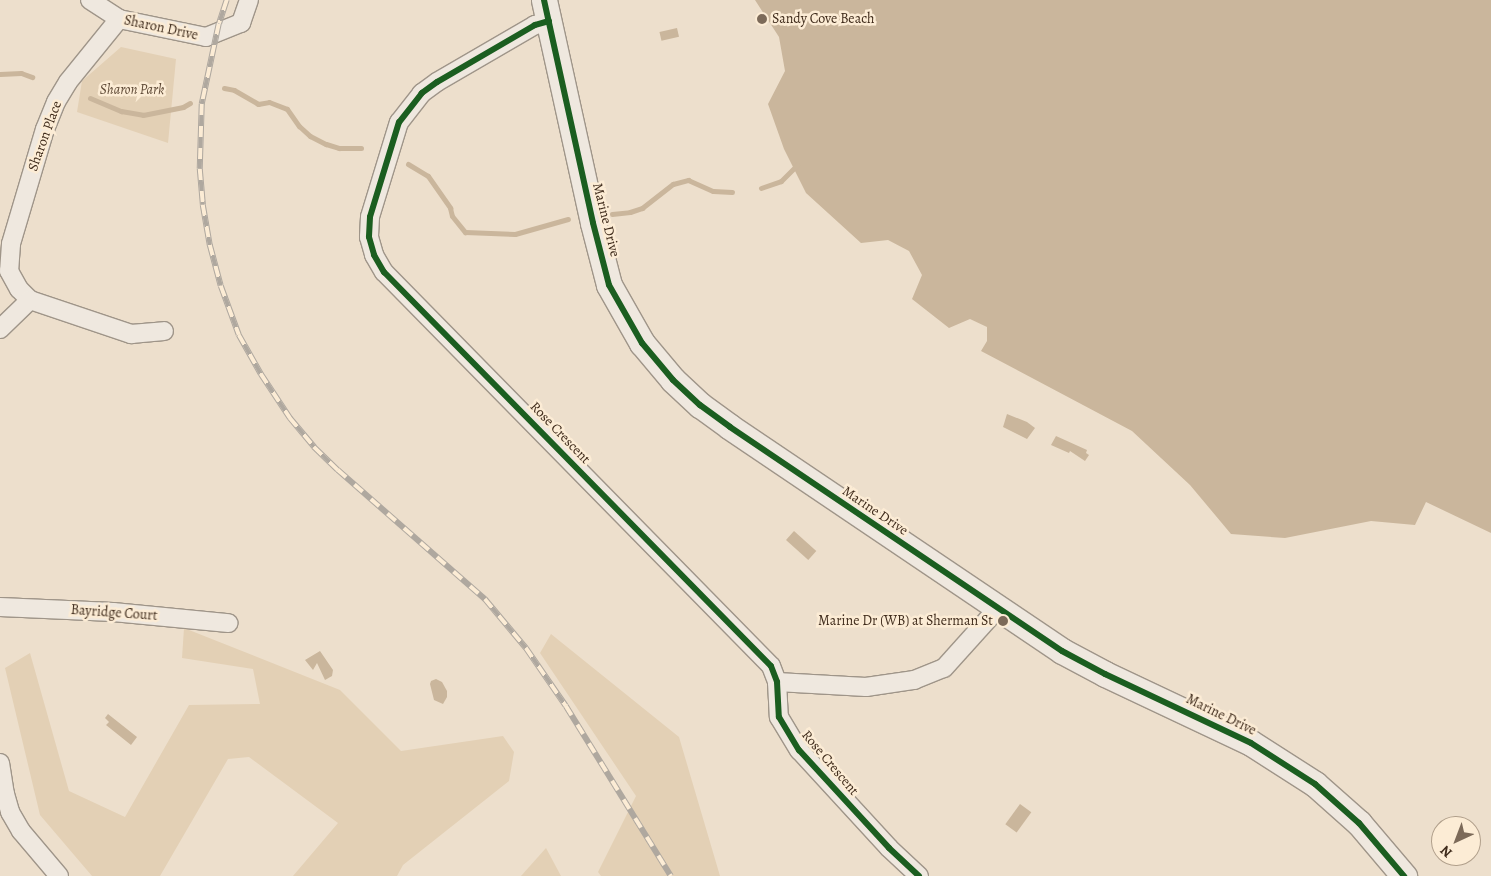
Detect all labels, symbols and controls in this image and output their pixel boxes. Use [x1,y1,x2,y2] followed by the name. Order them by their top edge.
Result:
[772,11,875,27] place label: Sandy Cove Beach
[122,12,200,44] street label: Sharon Drive
[756,13,768,25] marker: Sandy Cove Beach
[100,82,164,98] park label: Sharon Park
[25,99,65,173] street label: Sharon Place
[589,181,623,259] street label: Marine Drive
[526,399,594,467] street label: Rose Crescent
[839,483,911,539] street label: Marine Drive
[70,602,158,624] street label: Bayridge Court
[818,613,993,629] place label: Marine Dr (WB) at Sherman St
[997,615,1009,627] marker: Marine Dr (WB) at Sherman St
[1183,691,1259,739] street label: Marine Drive
[798,727,862,799] street label: Rose Crescent
[1431,816,1481,866] north arrow
[1436,841,1456,862] text: N

